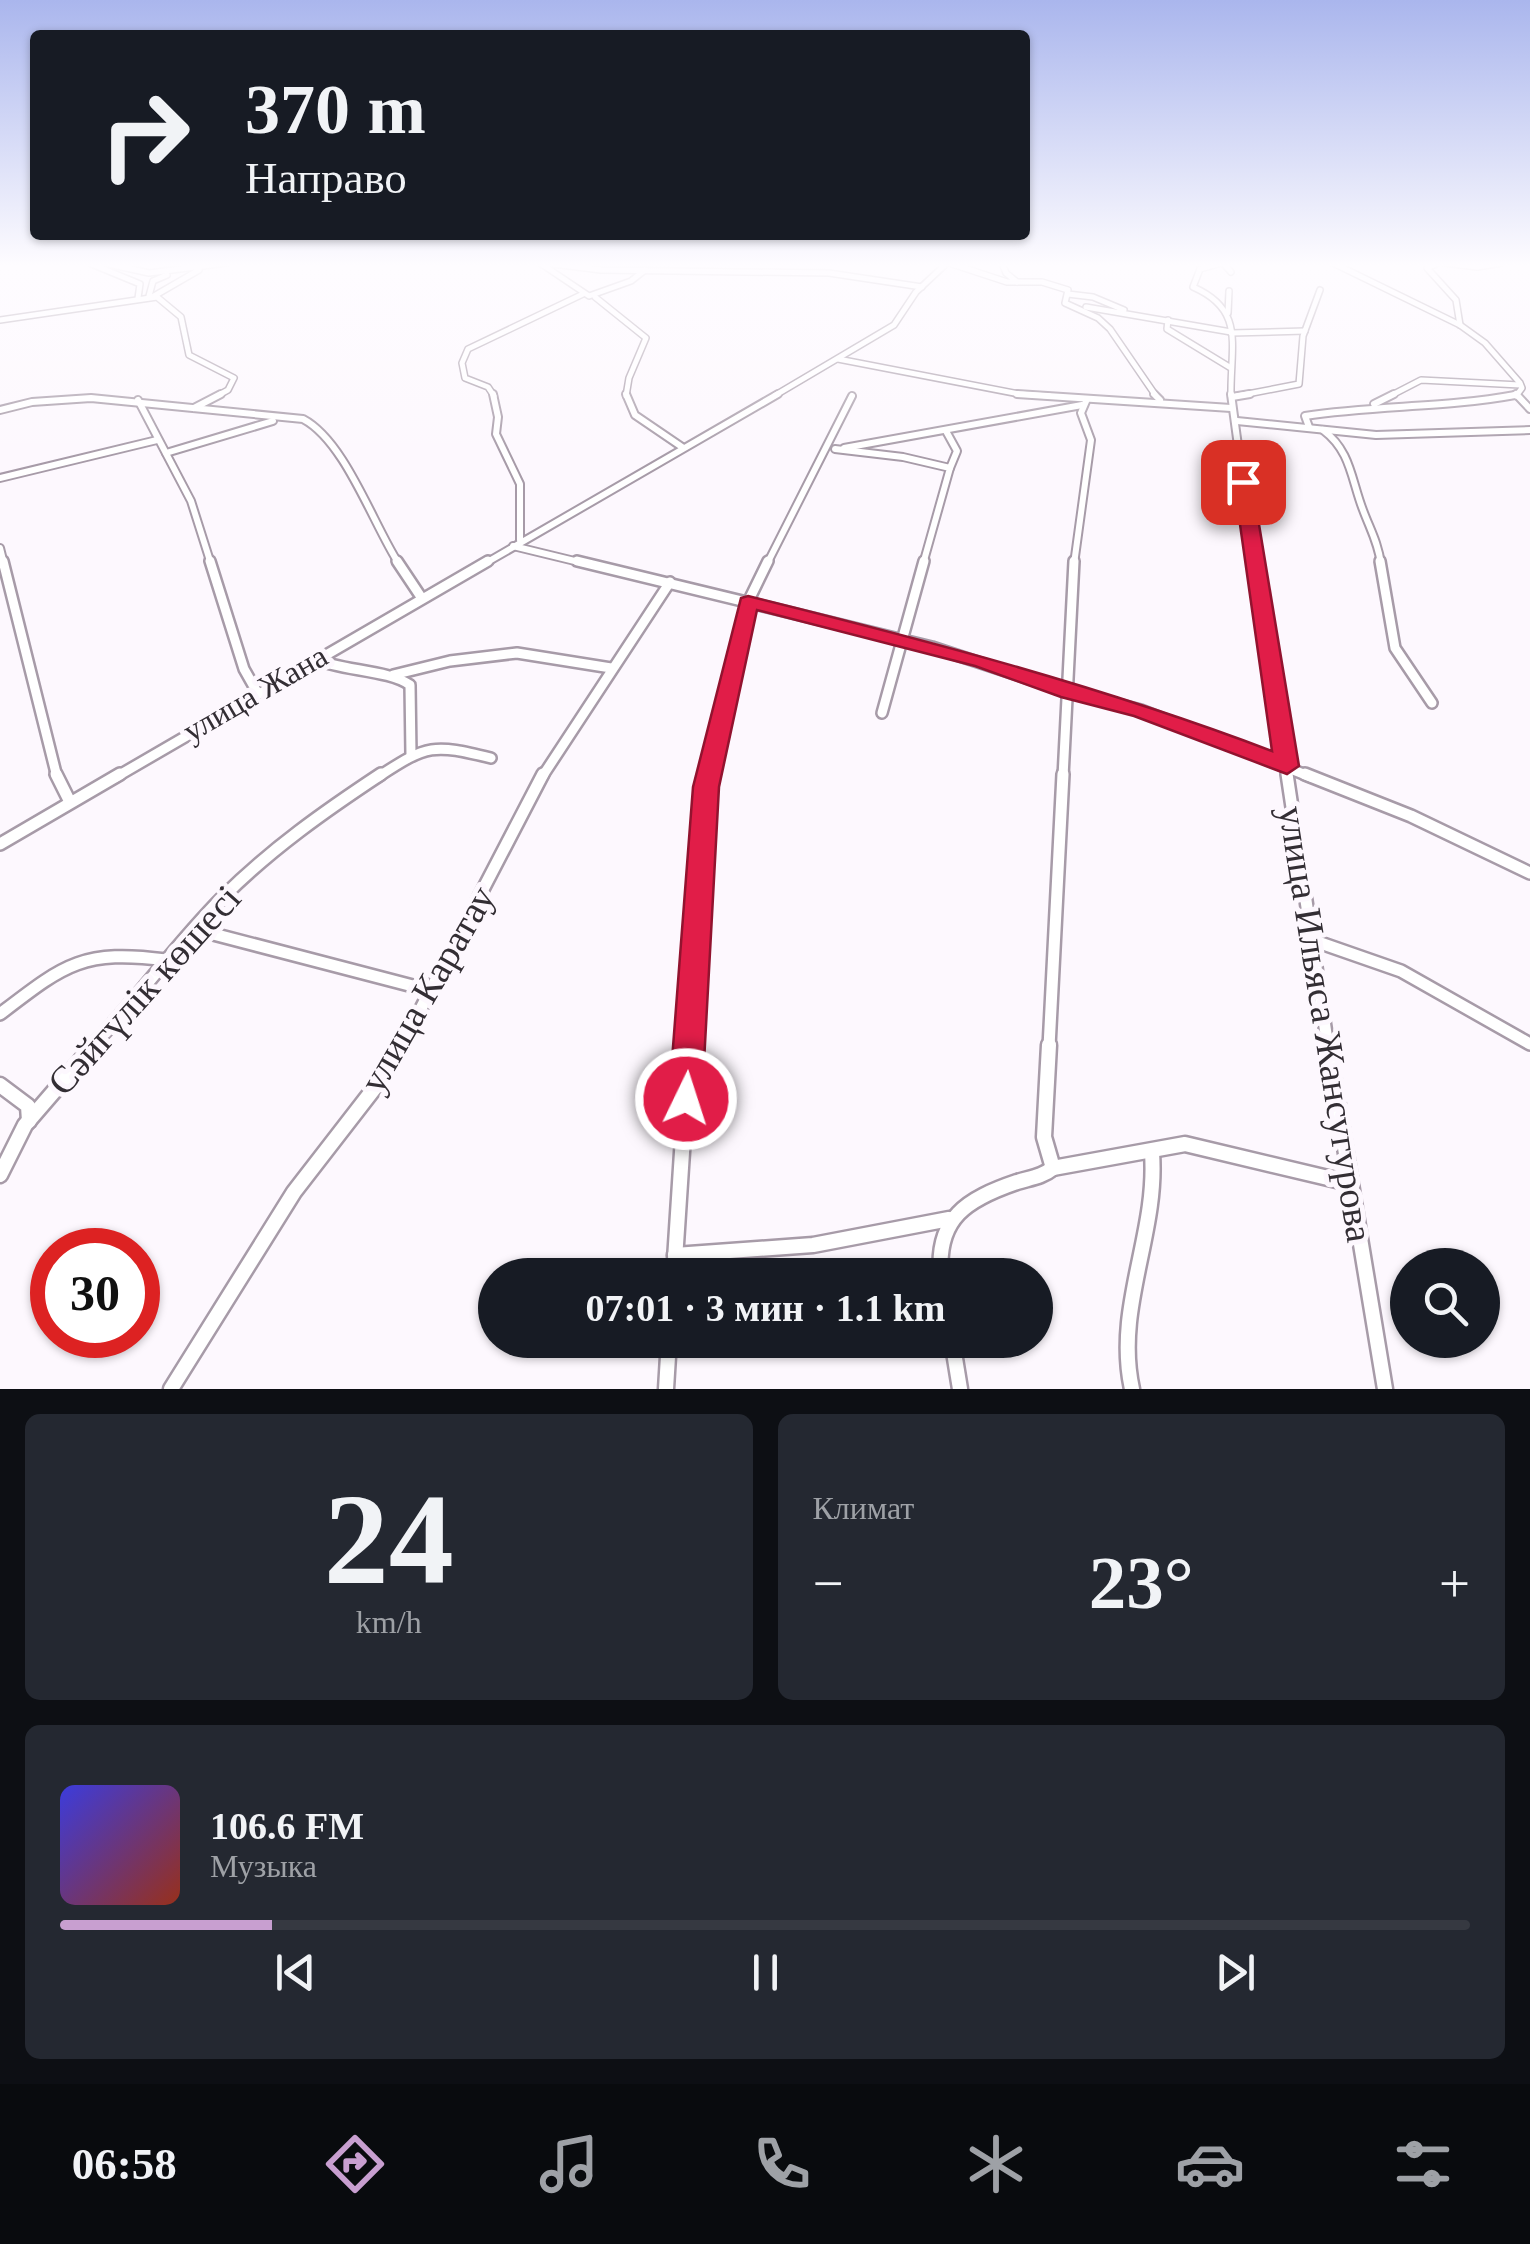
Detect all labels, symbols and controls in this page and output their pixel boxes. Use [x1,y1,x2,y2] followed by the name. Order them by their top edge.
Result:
[80,70,210,200] icon: right
[245,71,426,148] text: 370 m
[245,153,407,203] text: Направо
[1201,440,1286,525] pin
[1216,455,1271,510] icon: arrive
[177,637,333,749] street label: улица Жана
[1271,803,1381,1245] street label: улица Ильяса Жансугурова
[39,877,249,1103] street label: Сәйгүлік көшесі
[351,879,503,1099] street label: улица Каратау
[634,1047,738,1151] position arrow
[30,1228,160,1358] speed limit sign: 30
[1390,1248,1500,1358] map controls
[1390,1248,1500,1358] button: search
[586,1287,945,1329] text: 07:01 · 3 мин · 1.1 km
[324,1467,454,1611] text: 24
[813,1490,914,1526] text: Климат
[1089,1541,1194,1624] text: 23°
[813,1553,844,1614] text: −
[1439,1553,1470,1614] text: +
[356,1604,422,1640] text: km/h
[210,1805,364,1847] text: 106.6 FM
[210,1848,317,1884] text: Музыка
[268,1945,323,2000] icon: previous
[738,1945,793,2000] icon: pause
[1208,1945,1263,2000] icon: next
[320,2129,390,2199] icon: directions
[534,2129,604,2199] icon: music
[747,2129,817,2199] icon: phone
[961,2129,1031,2199] icon: climate
[1175,2129,1245,2199] icon: car
[1388,2129,1458,2199] icon: filters
[72,2139,177,2189] text: 06:58

